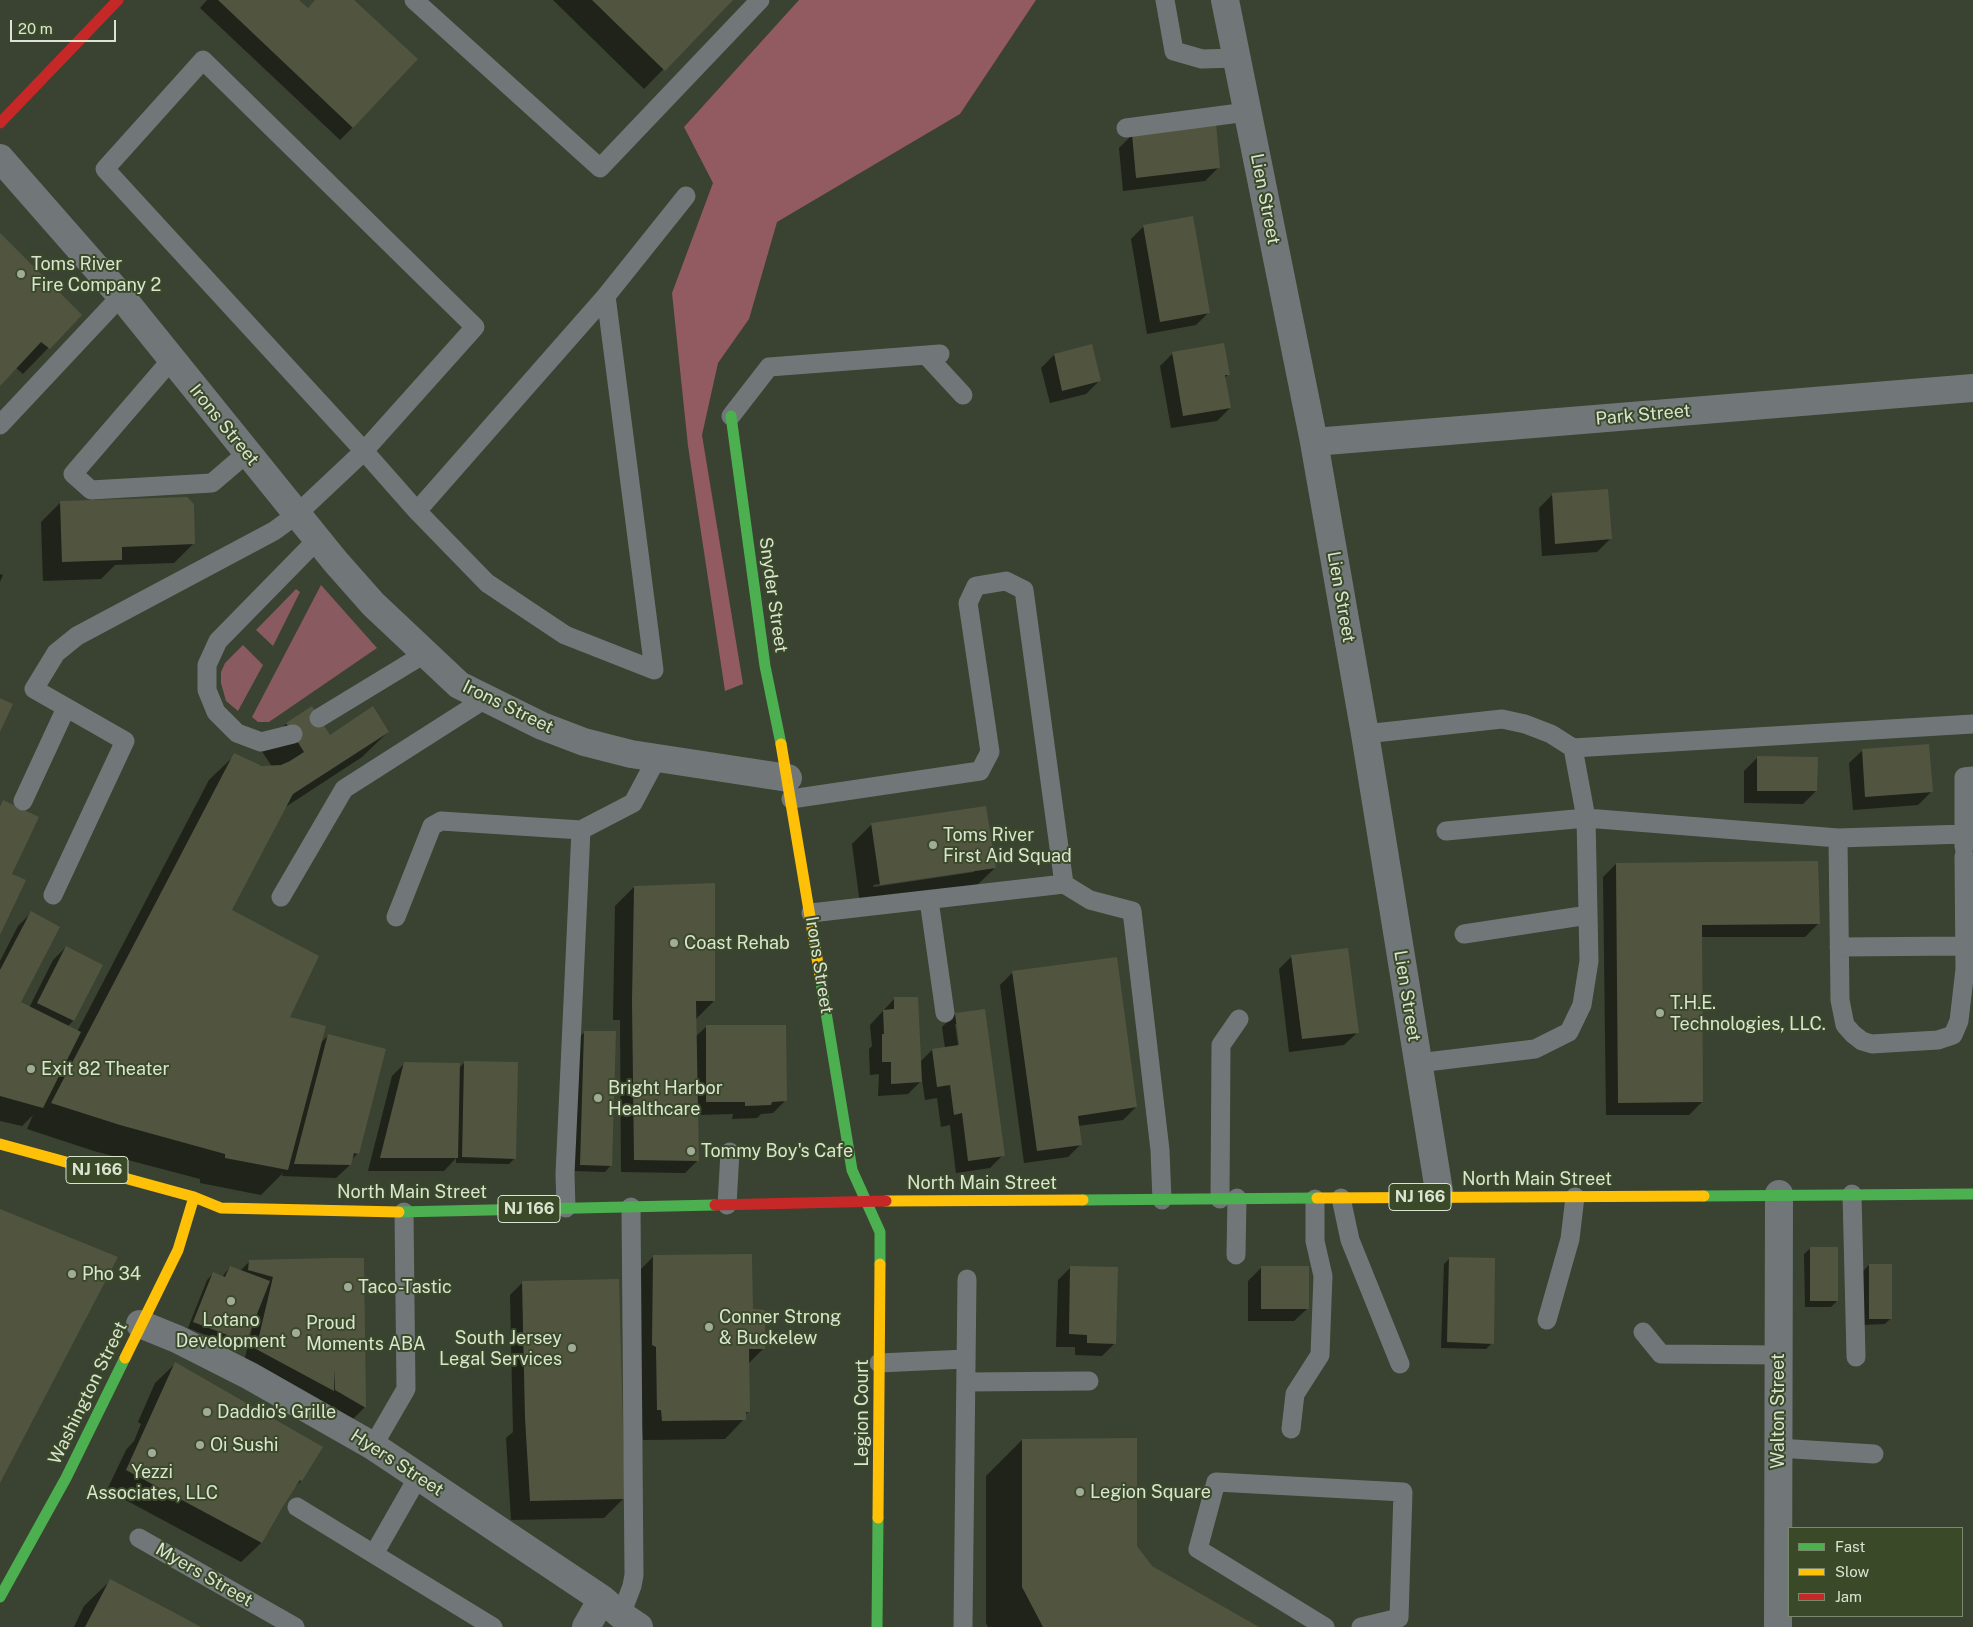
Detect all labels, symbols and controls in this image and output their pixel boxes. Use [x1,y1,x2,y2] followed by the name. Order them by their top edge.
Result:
[12,10,119,42] scale bar
[18,20,53,37] text: 20 m
[1246,152,1284,246] street label: Lien Street
[31,253,161,296] place label: Toms River Fire Company 2
[15,268,27,280] marker: Toms River Fire Company 2
[185,380,263,470] street label: Irons Street
[1595,400,1691,430] street label: Park Street
[754,536,792,654] street label: Snyder Street
[1322,550,1360,644] street label: Lien Street
[459,676,557,738] street label: Irons Street
[943,824,1072,866] place label: Toms River First Aid Squad
[927,839,939,851] marker: Toms River First Aid Squad
[801,915,837,1015] street label: Irons Street
[684,932,790,954] place label: Coast Rehab
[668,937,680,949] marker: Coast Rehab
[1389,949,1425,1043] street label: Lien Street
[1670,992,1826,1034] place label: T.H.E. Technologies, LLC.
[1654,1007,1666,1019] marker: T.H.E. Technologies, LLC.
[41,1058,169,1080] place label: Exit 82 Theater
[25,1063,37,1075] marker: Exit 82 Theater
[608,1077,723,1120] place label: Bright Harbor Healthcare
[592,1092,604,1104] marker: Bright Harbor Healthcare
[701,1140,853,1162] place label: Tommy Boy's Cafe
[685,1145,697,1157] marker: Tommy Boy's Cafe
[66,1156,128,1184] road number: NJ 166
[1462,1168,1612,1190] street label: North Main Street
[907,1172,1057,1194] street label: North Main Street
[337,1181,487,1203] street label: North Main Street
[1389,1184,1451,1210] road number: NJ 166
[498,1196,560,1222] road number: NJ 166
[82,1263,141,1285] place label: Pho 34
[66,1268,78,1280] marker: Pho 34
[358,1276,452,1298] place label: Taco-Tastic
[342,1281,354,1293] marker: Taco-Tastic
[225,1295,237,1307] marker: Lotano Development
[719,1306,841,1348] place label: Conner Strong & Buckelew
[176,1309,286,1352] place label: Lotano Development
[306,1312,426,1355] place label: Proud Moments ABA
[44,1318,132,1468] street label: Washington Street
[703,1321,715,1333] marker: Conner Strong & Buckelew
[290,1327,302,1339] marker: Proud Moments ABA
[439,1327,562,1370] place label: South Jersey Legal Services
[566,1342,578,1354] marker: South Jersey Legal Services
[1767,1353,1789,1469] street label: Walton Street
[851,1359,873,1467] street label: Legion Court
[217,1401,336,1423] place label: Daddio's Grille
[201,1406,213,1418] marker: Daddio's Grille
[346,1425,448,1501] street label: Hyers Street
[210,1434,278,1456] place label: Oi Sushi
[194,1439,206,1451] marker: Oi Sushi
[146,1447,158,1459] marker: Yezzi Associates, LLC
[86,1461,218,1504] place label: Yezzi Associates, LLC
[1090,1481,1211,1503] place label: Legion Square
[1074,1486,1086,1498] marker: Legion Square
[1788,1527,1963,1617] legend
[152,1538,256,1612] street label: Myers Street
[1835,1538,1865,1555] text: Fast
[1835,1563,1869,1580] text: Slow
[1835,1588,1862,1605] text: Jam

